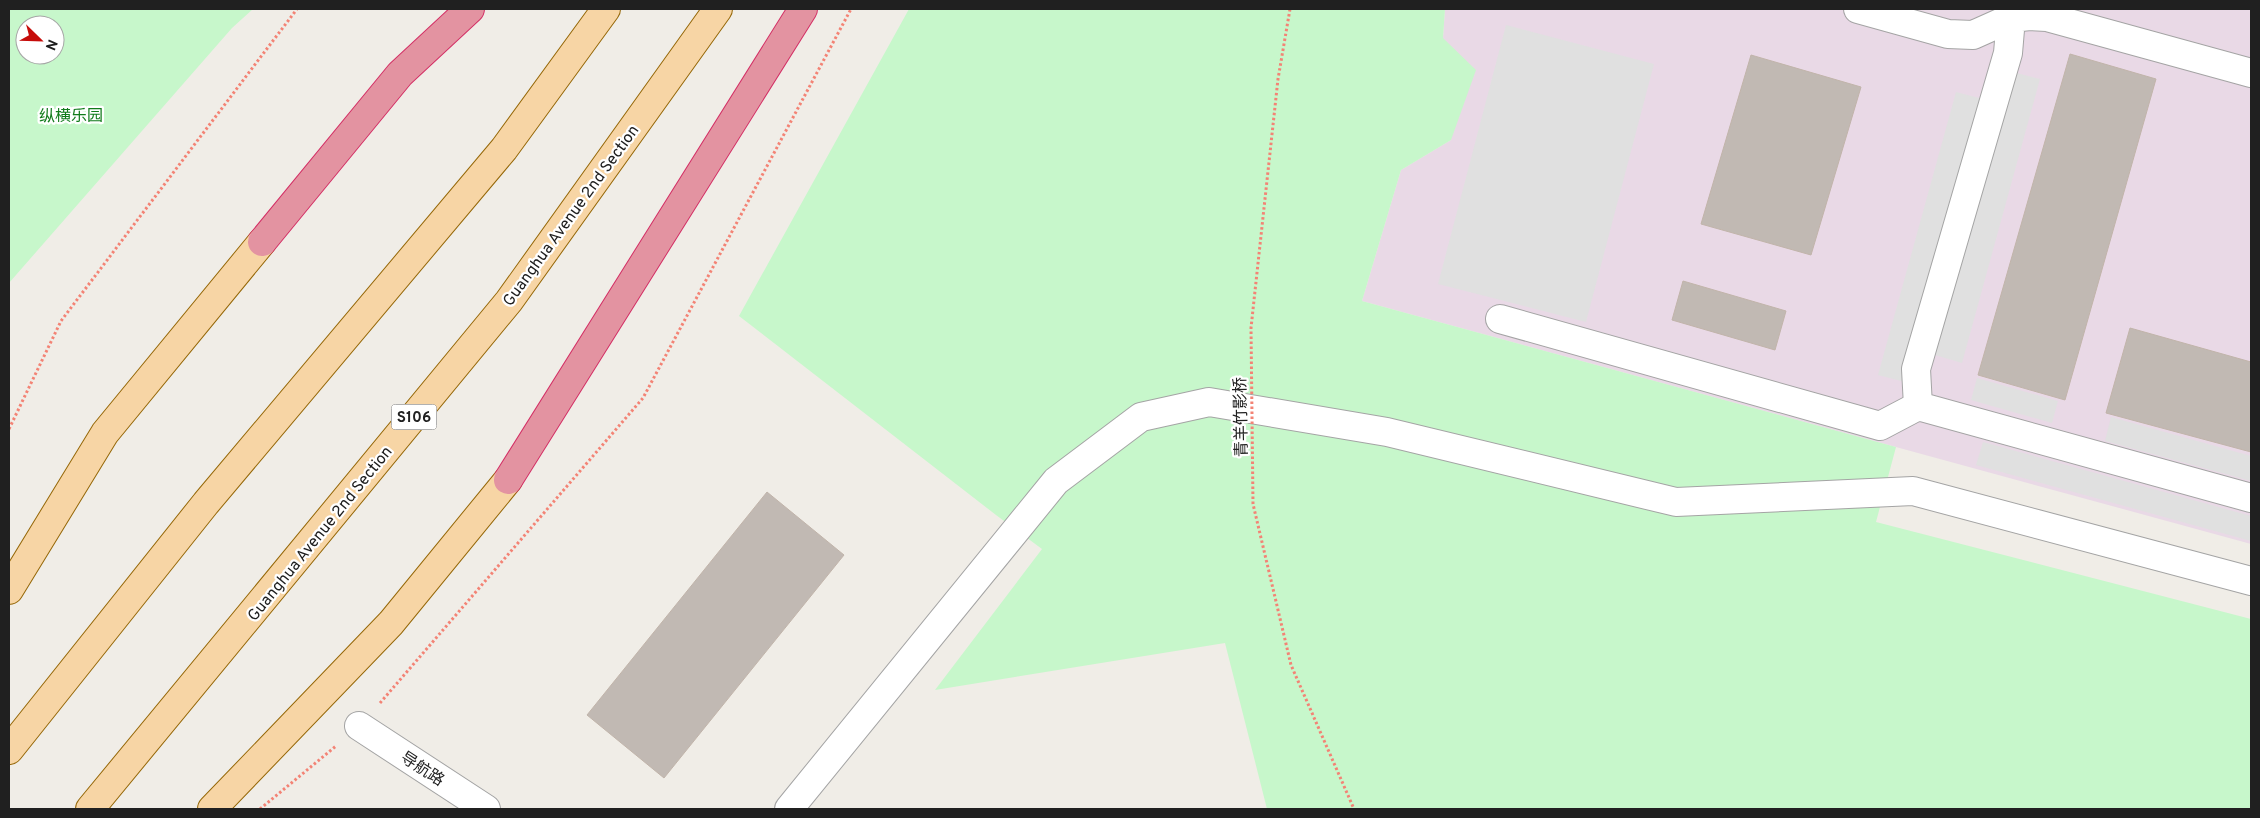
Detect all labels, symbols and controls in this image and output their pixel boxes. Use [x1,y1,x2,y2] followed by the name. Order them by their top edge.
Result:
[15,15,65,65] north arrow
[41,37,60,52] text: N
[39,107,103,127] park label: 纵横乐园
[499,122,644,311] street label: Guanghua Avenue 2nd Section
[1231,377,1253,457] street label: 青羊·竹影桥
[392,404,436,430] road number: S106
[244,443,397,626] street label: Guanghua Avenue 2nd Section
[396,748,447,791] street label: 导航路

